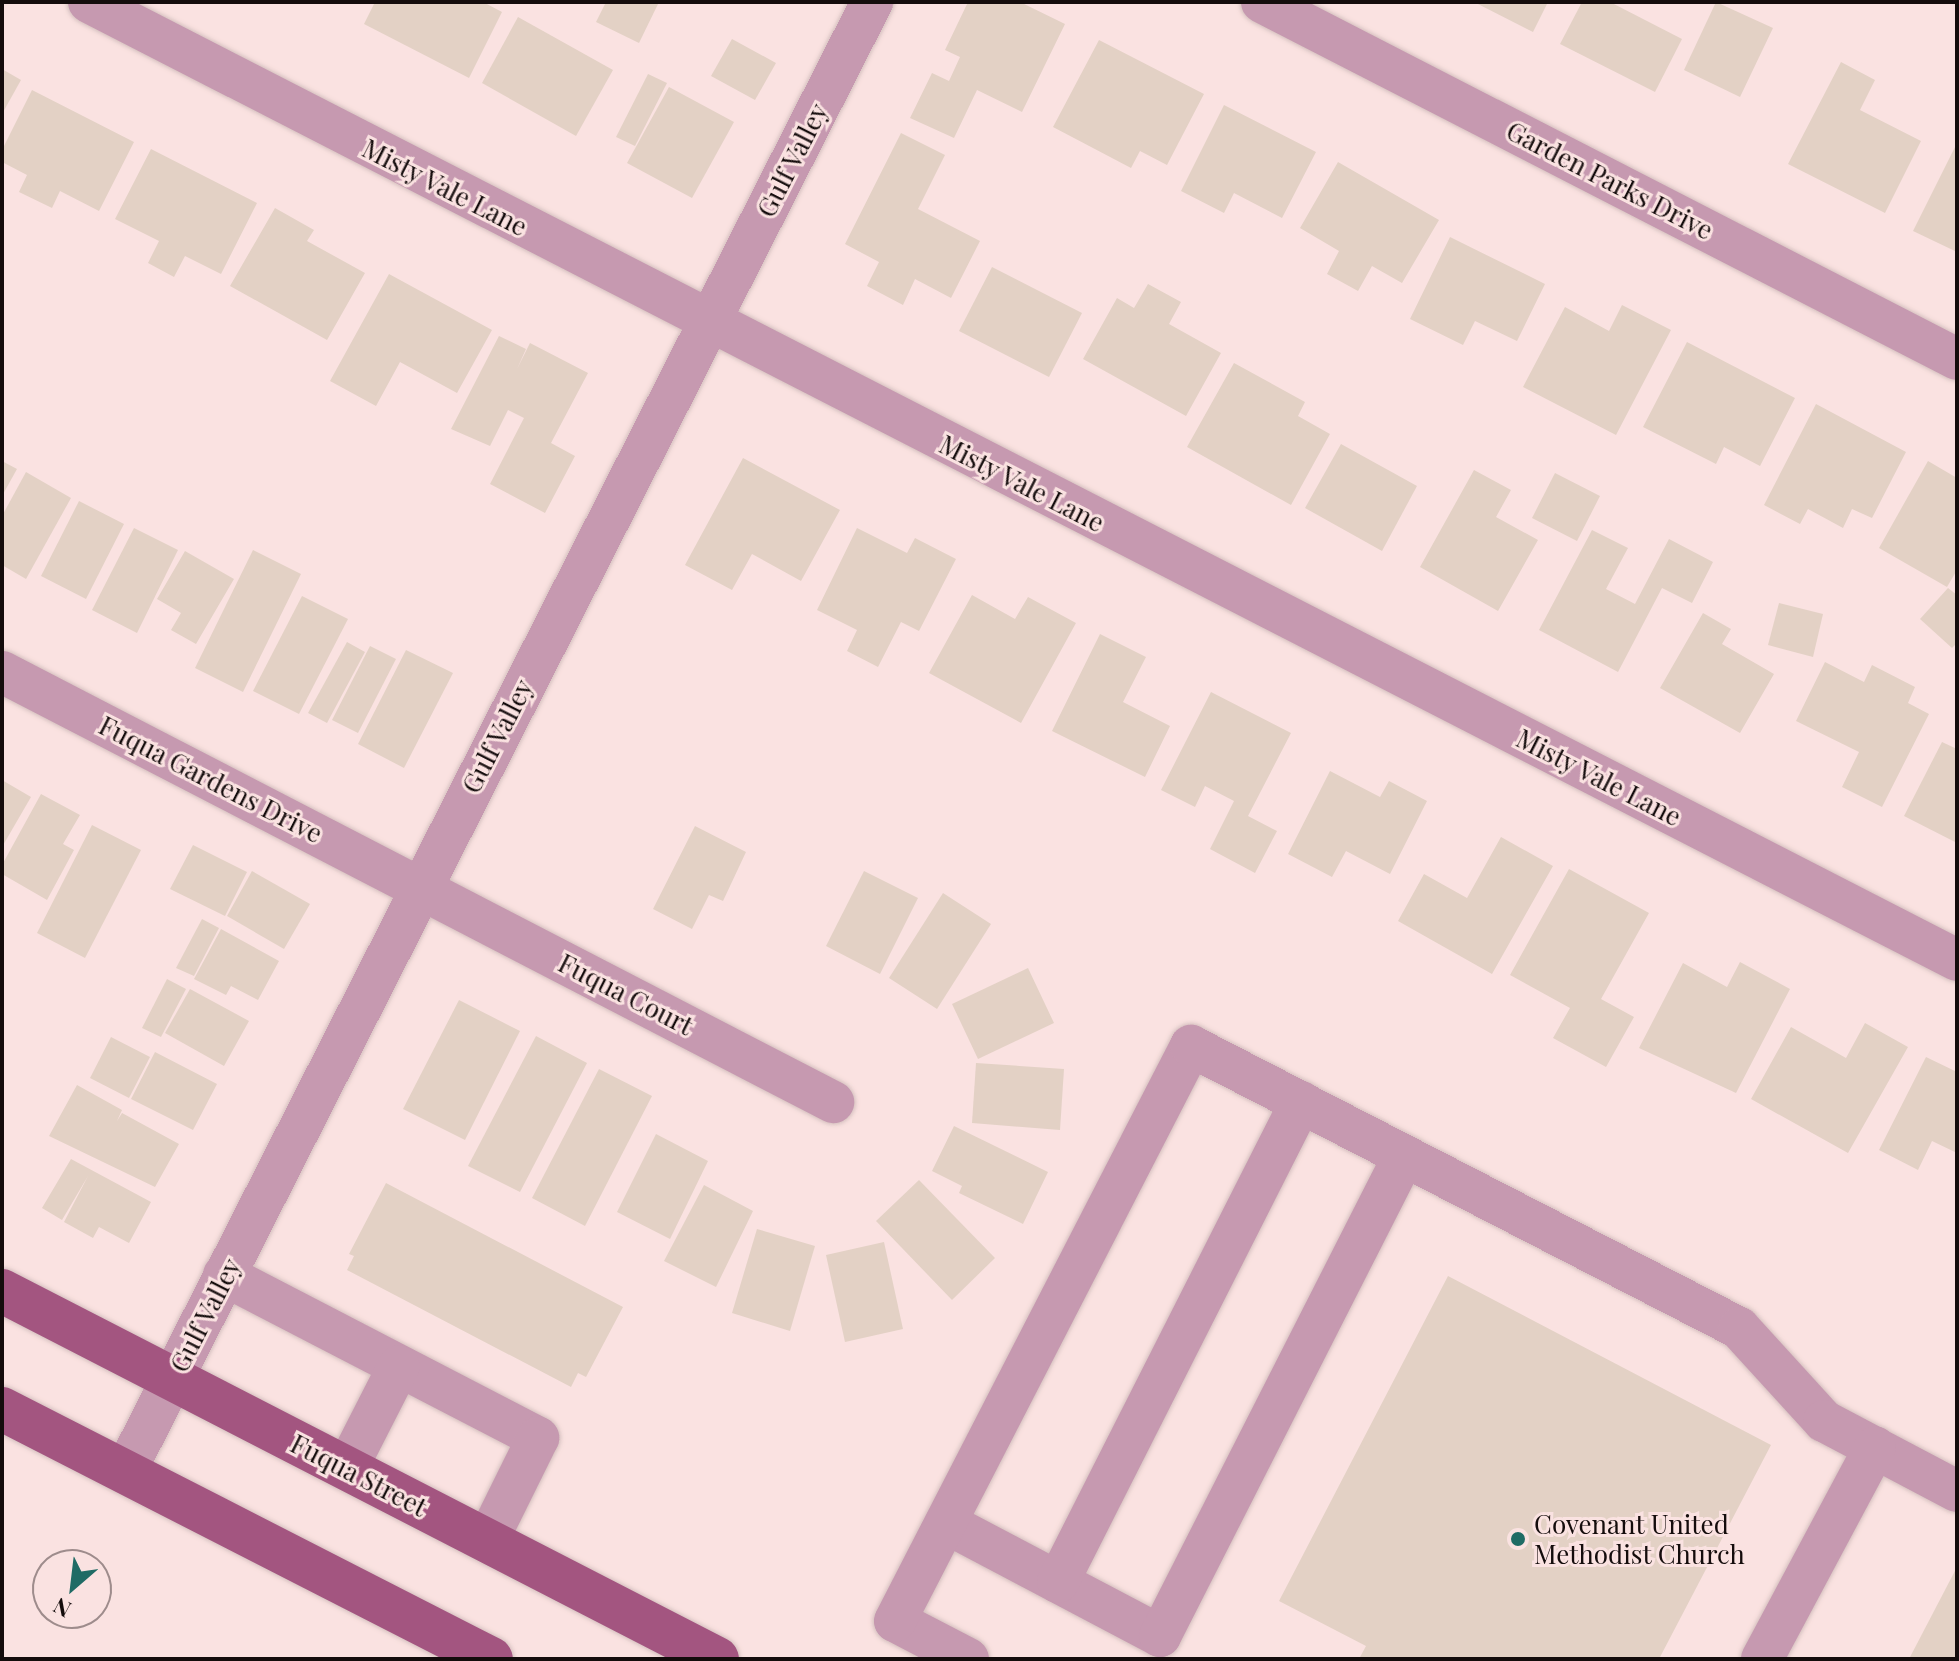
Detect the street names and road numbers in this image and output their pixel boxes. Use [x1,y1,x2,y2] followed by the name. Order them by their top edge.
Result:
[750,98,834,222] street label: Gulf Valley
[1502,114,1718,246] street label: Garden Parks Drive
[357,132,533,242] street label: Misty Vale Lane
[934,428,1110,538] street label: Misty Vale Lane
[455,674,539,798] street label: Gulf Valley
[94,709,328,849] street label: Fuqua Gardens Drive
[1511,722,1687,832] street label: Misty Vale Lane
[553,947,699,1041] street label: Fuqua Court
[163,1253,247,1377] street label: Gulf Valley
[286,1427,432,1523] street label: Fuqua Street

